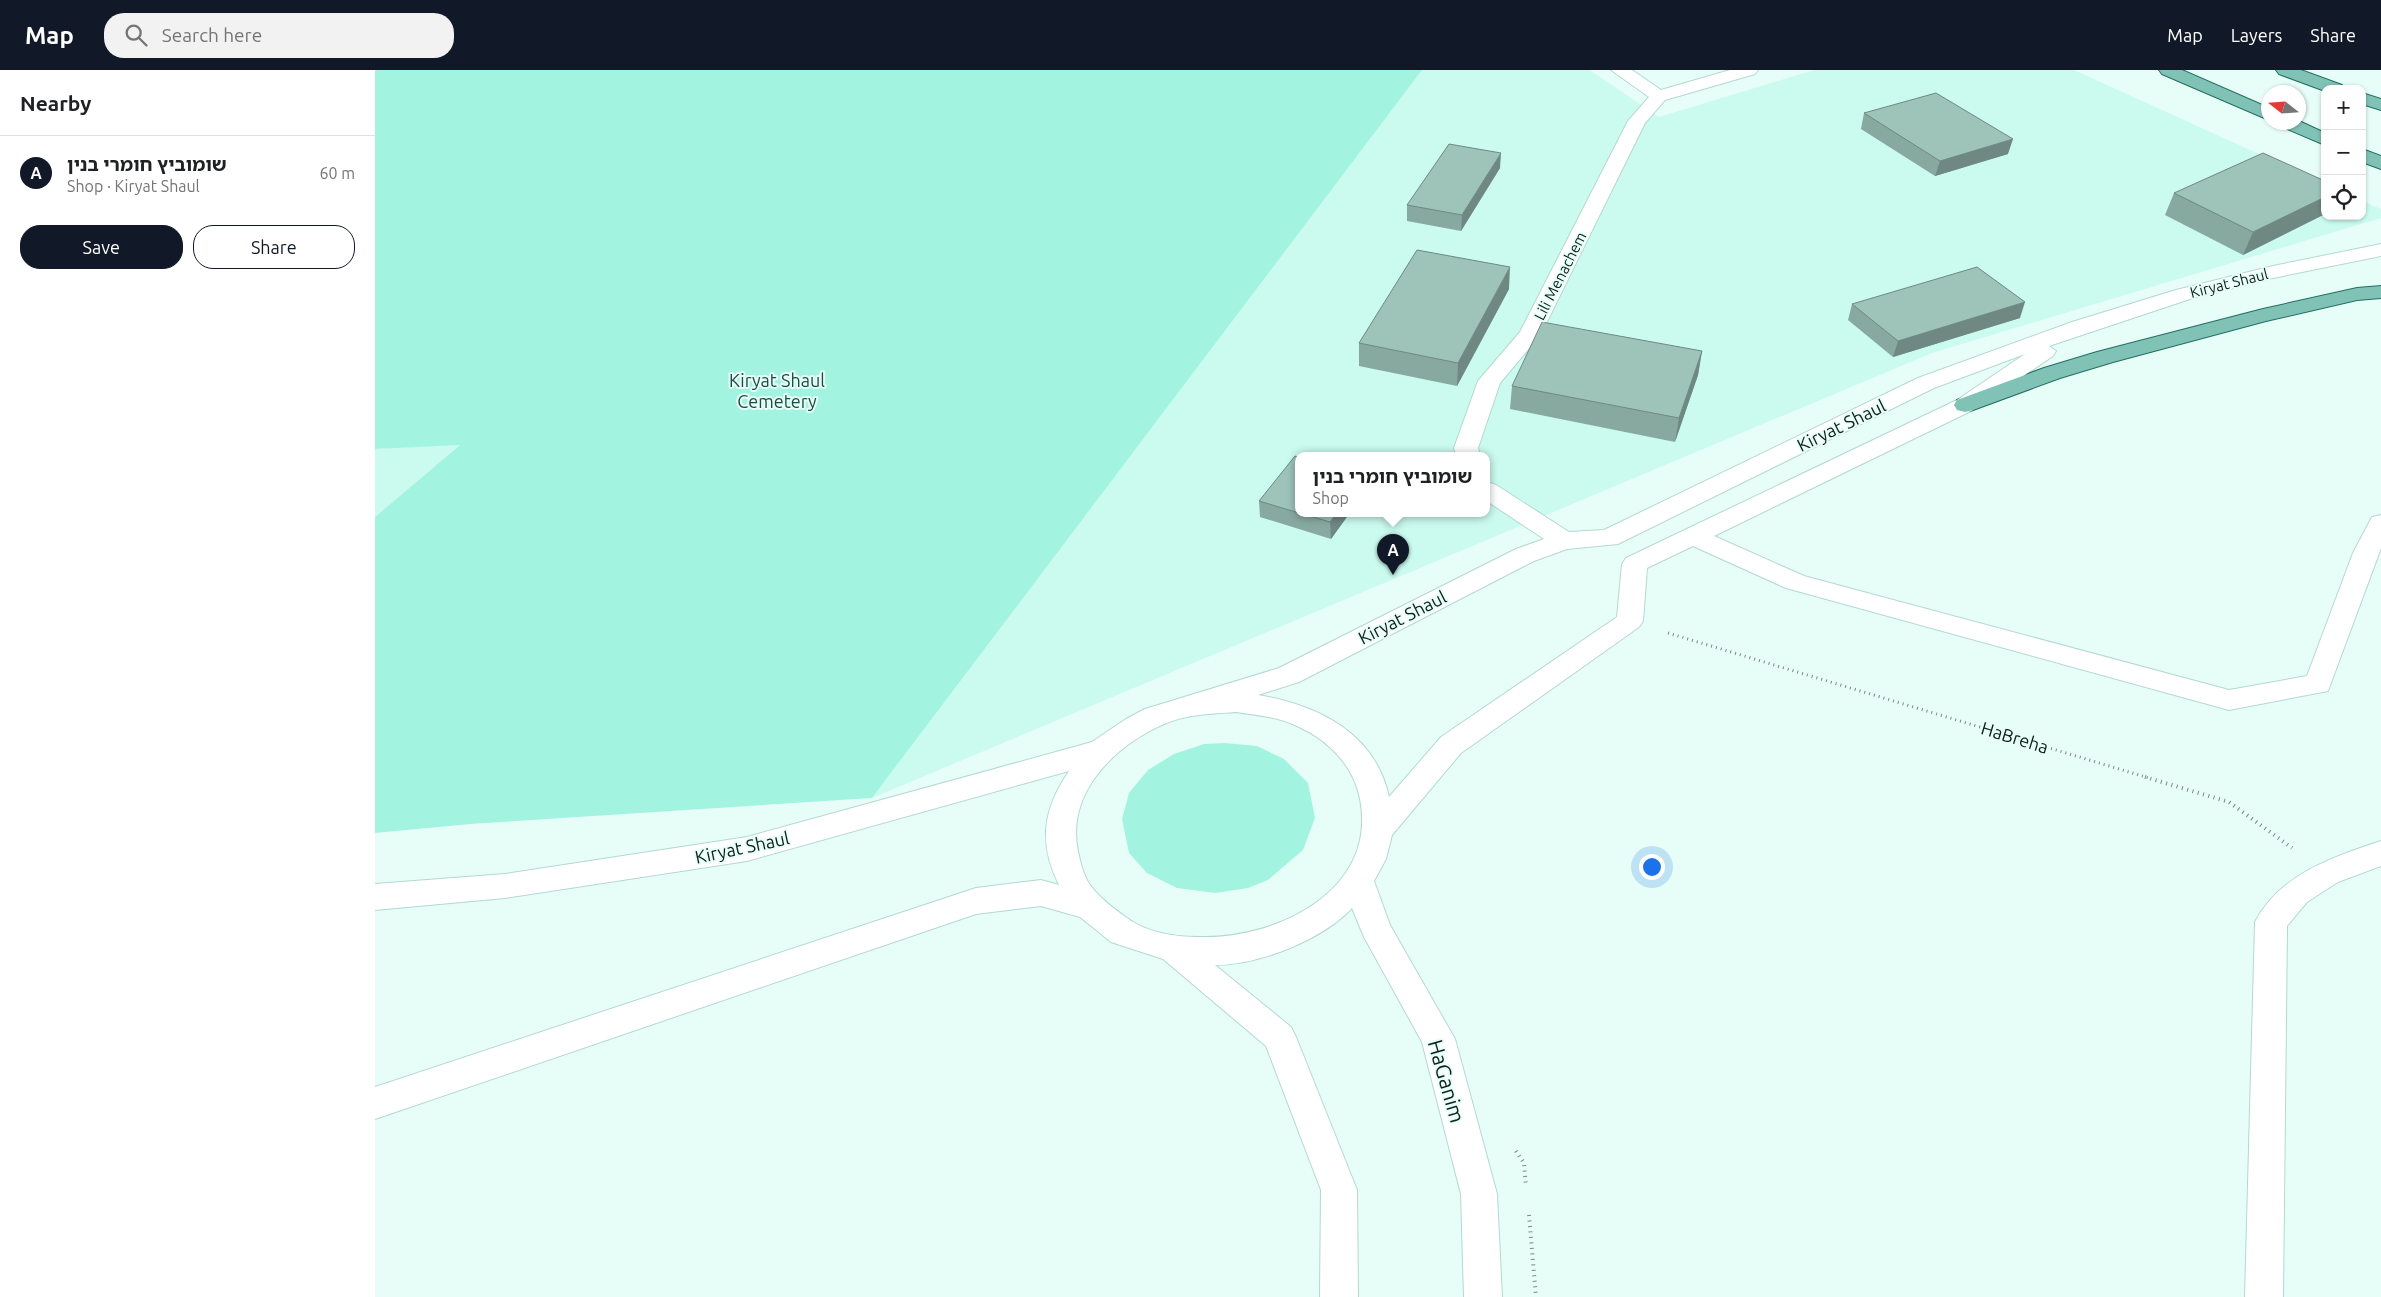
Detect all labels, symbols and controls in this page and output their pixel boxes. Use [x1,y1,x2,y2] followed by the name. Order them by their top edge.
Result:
[104,13,454,58] search box
[122,21,150,49] icon: search
[25,22,74,49] text: Map
[162,24,262,46] text: Search here
[2167,25,2203,45] text: Map
[2231,25,2282,45] text: Layers
[2310,25,2356,45] text: Share
[2261,85,2306,130] north arrow
[2321,85,2366,220] map controls
[2321,85,2366,130] button: +
[20,91,91,115] text: Nearby
[2321,130,2366,175] button: −
[67,153,227,175] text: שומוביץ חומרי בנין
[30,164,42,182] text: A
[319,164,355,182] text: 60 m
[2321,175,2366,220] button: locate
[67,177,200,195] text: Shop · Kiryat Shaul
[20,225,183,269] button: Save
[193,225,355,269] button: Share
[1530,229,1590,323] street label: Lili Menachem
[2188,265,2270,301] street label: Kiryat Shaul
[729,370,825,411] park label: Kiryat Shaul Cemetery
[1793,395,1889,455] street label: Kiryat Shaul
[1295,452,1490,517] popup
[1313,465,1472,487] text: שומוביץ חומרי בנין
[1313,489,1349,507] text: Shop
[1377,534,1409,575] pin: A
[1355,586,1450,648] street label: Kiryat Shaul
[1979,717,2051,757] street label: HaBreha
[693,827,791,867] street label: Kiryat Shaul
[1639,854,1665,880] your location
[1424,1037,1470,1125] street label: HaGanim

